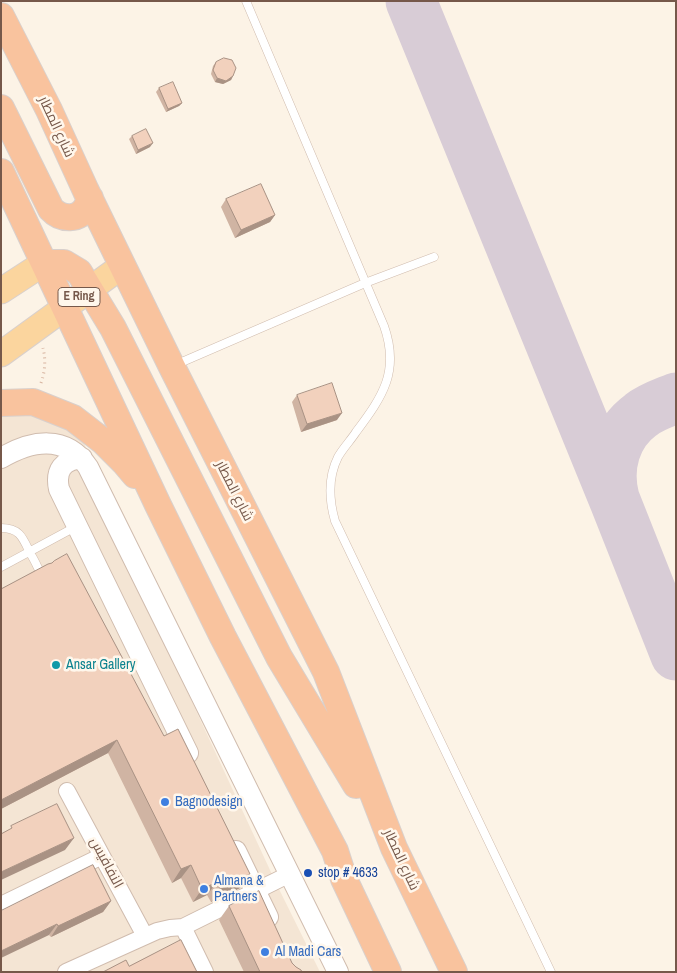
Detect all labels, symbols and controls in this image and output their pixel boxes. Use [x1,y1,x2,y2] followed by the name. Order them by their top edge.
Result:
[35,94,77,160] street label: شارع المطار
[58,288,100,306] road number: E Ring
[212,458,256,524] street label: شارع المطار
[66,657,136,673] place label: Ansar Gallery
[50,659,62,671] marker: Ansar Gallery
[175,794,243,810] place label: Bagnodesign
[159,796,171,808] marker: Bagnodesign
[380,827,422,893] street label: شارع المطار
[86,835,126,891] street label: النفافيس
[318,865,378,881] place label: stop # 4633
[302,867,314,879] marker: stop # 4633
[214,873,264,906] place label: Almana & Partners
[198,883,210,895] marker: Almana & Partners
[275,944,341,960] place label: Al Madi Cars
[259,946,271,958] marker: Al Madi Cars

